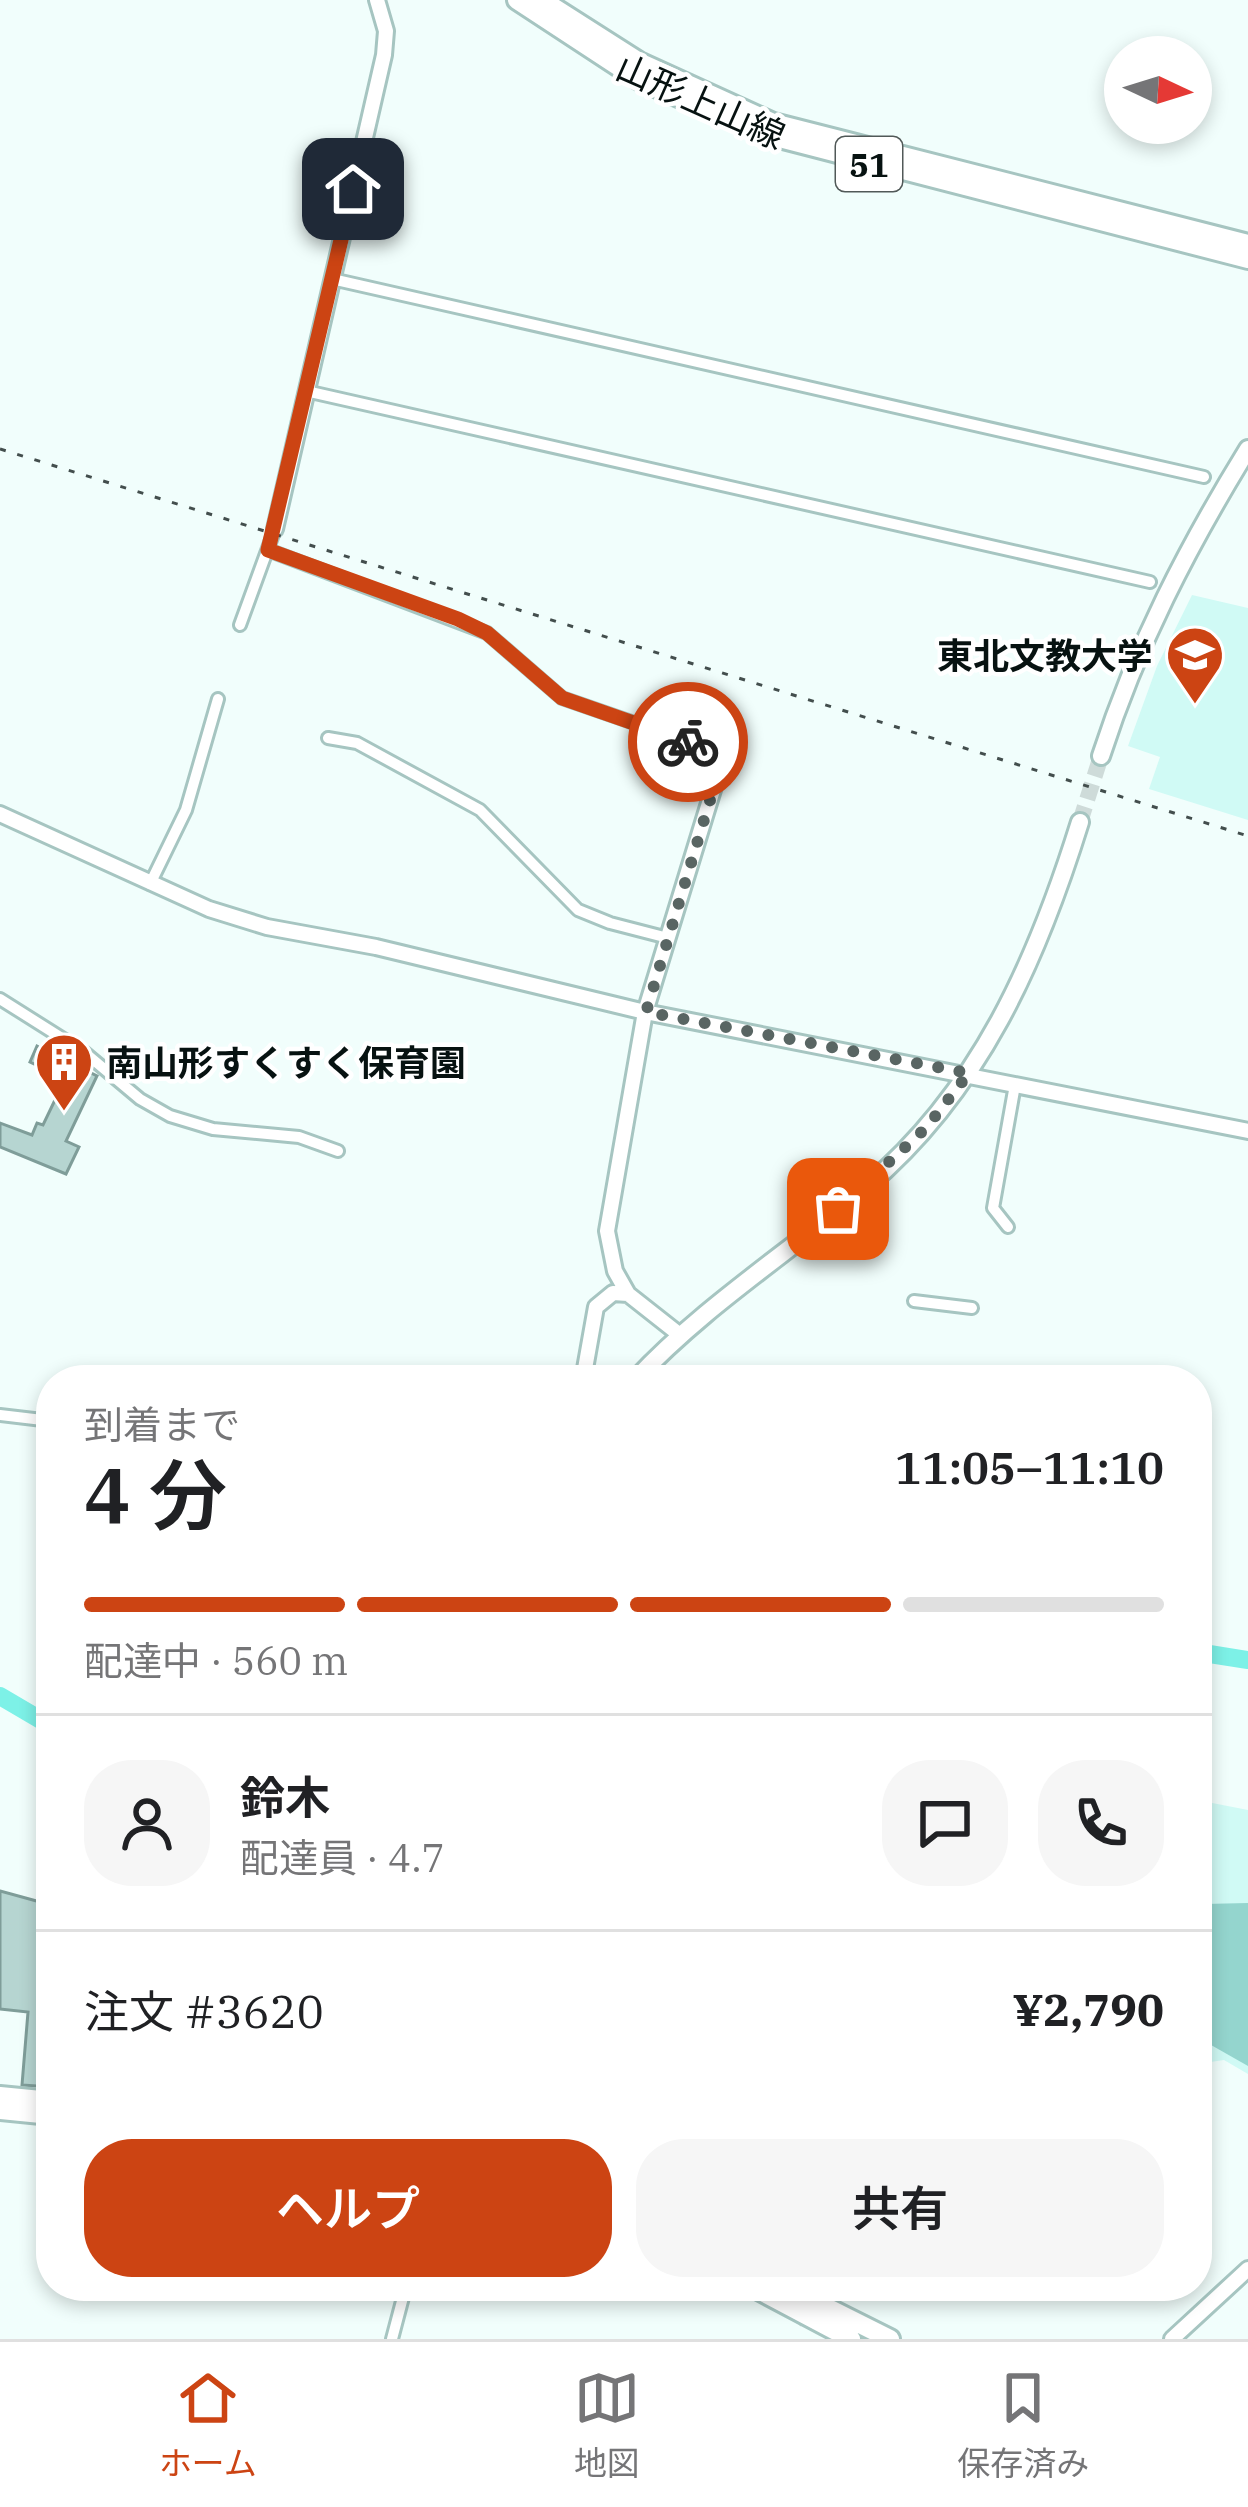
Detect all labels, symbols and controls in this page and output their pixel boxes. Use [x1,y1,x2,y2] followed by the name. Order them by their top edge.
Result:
[1104,36,1212,144] north arrow
[1104,36,1212,144] map controls
[609,43,793,159] street label: 山形上山線
[836,137,902,191] road number: 51
[302,138,404,240] pin
[320,156,386,222] icon: home
[1164,624,1226,706] school or university icon: 東北文教大学
[937,632,1153,679] place label: 東北文教大学
[628,682,748,802] courier
[655,709,721,775] icon: bike
[33,1031,95,1113] building icon: 南山形すくすく保育園
[106,1039,466,1086] place label: 南山形すくすく保育園
[787,1158,889,1260] pin
[805,1176,871,1242] icon: bag
[84,1399,240,1450] text: 到着まで
[895,1438,1164,1496] text: 11:05–11:10
[84,1444,227,1545] text: 4 分
[84,1635,348,1686] text: 配達中 · 560 m
[84,1760,210,1886] button: person
[882,1760,1008,1886] button: chat
[1038,1760,1164,1886] button: phone
[240,1768,330,1826] text: 鈴木
[240,1832,445,1883] text: 配達員 · 4.7
[1013,1980,1164,2038] text: ¥2,790
[84,1982,324,2040] text: 注文 #3620
[84,2139,612,2277] button: ヘルプ
[636,2139,1164,2277] button: 共有
[159,2365,257,2485] tab: ホーム
[574,2365,640,2485] tab: 地図
[957,2365,1089,2485] tab: 保存済み

